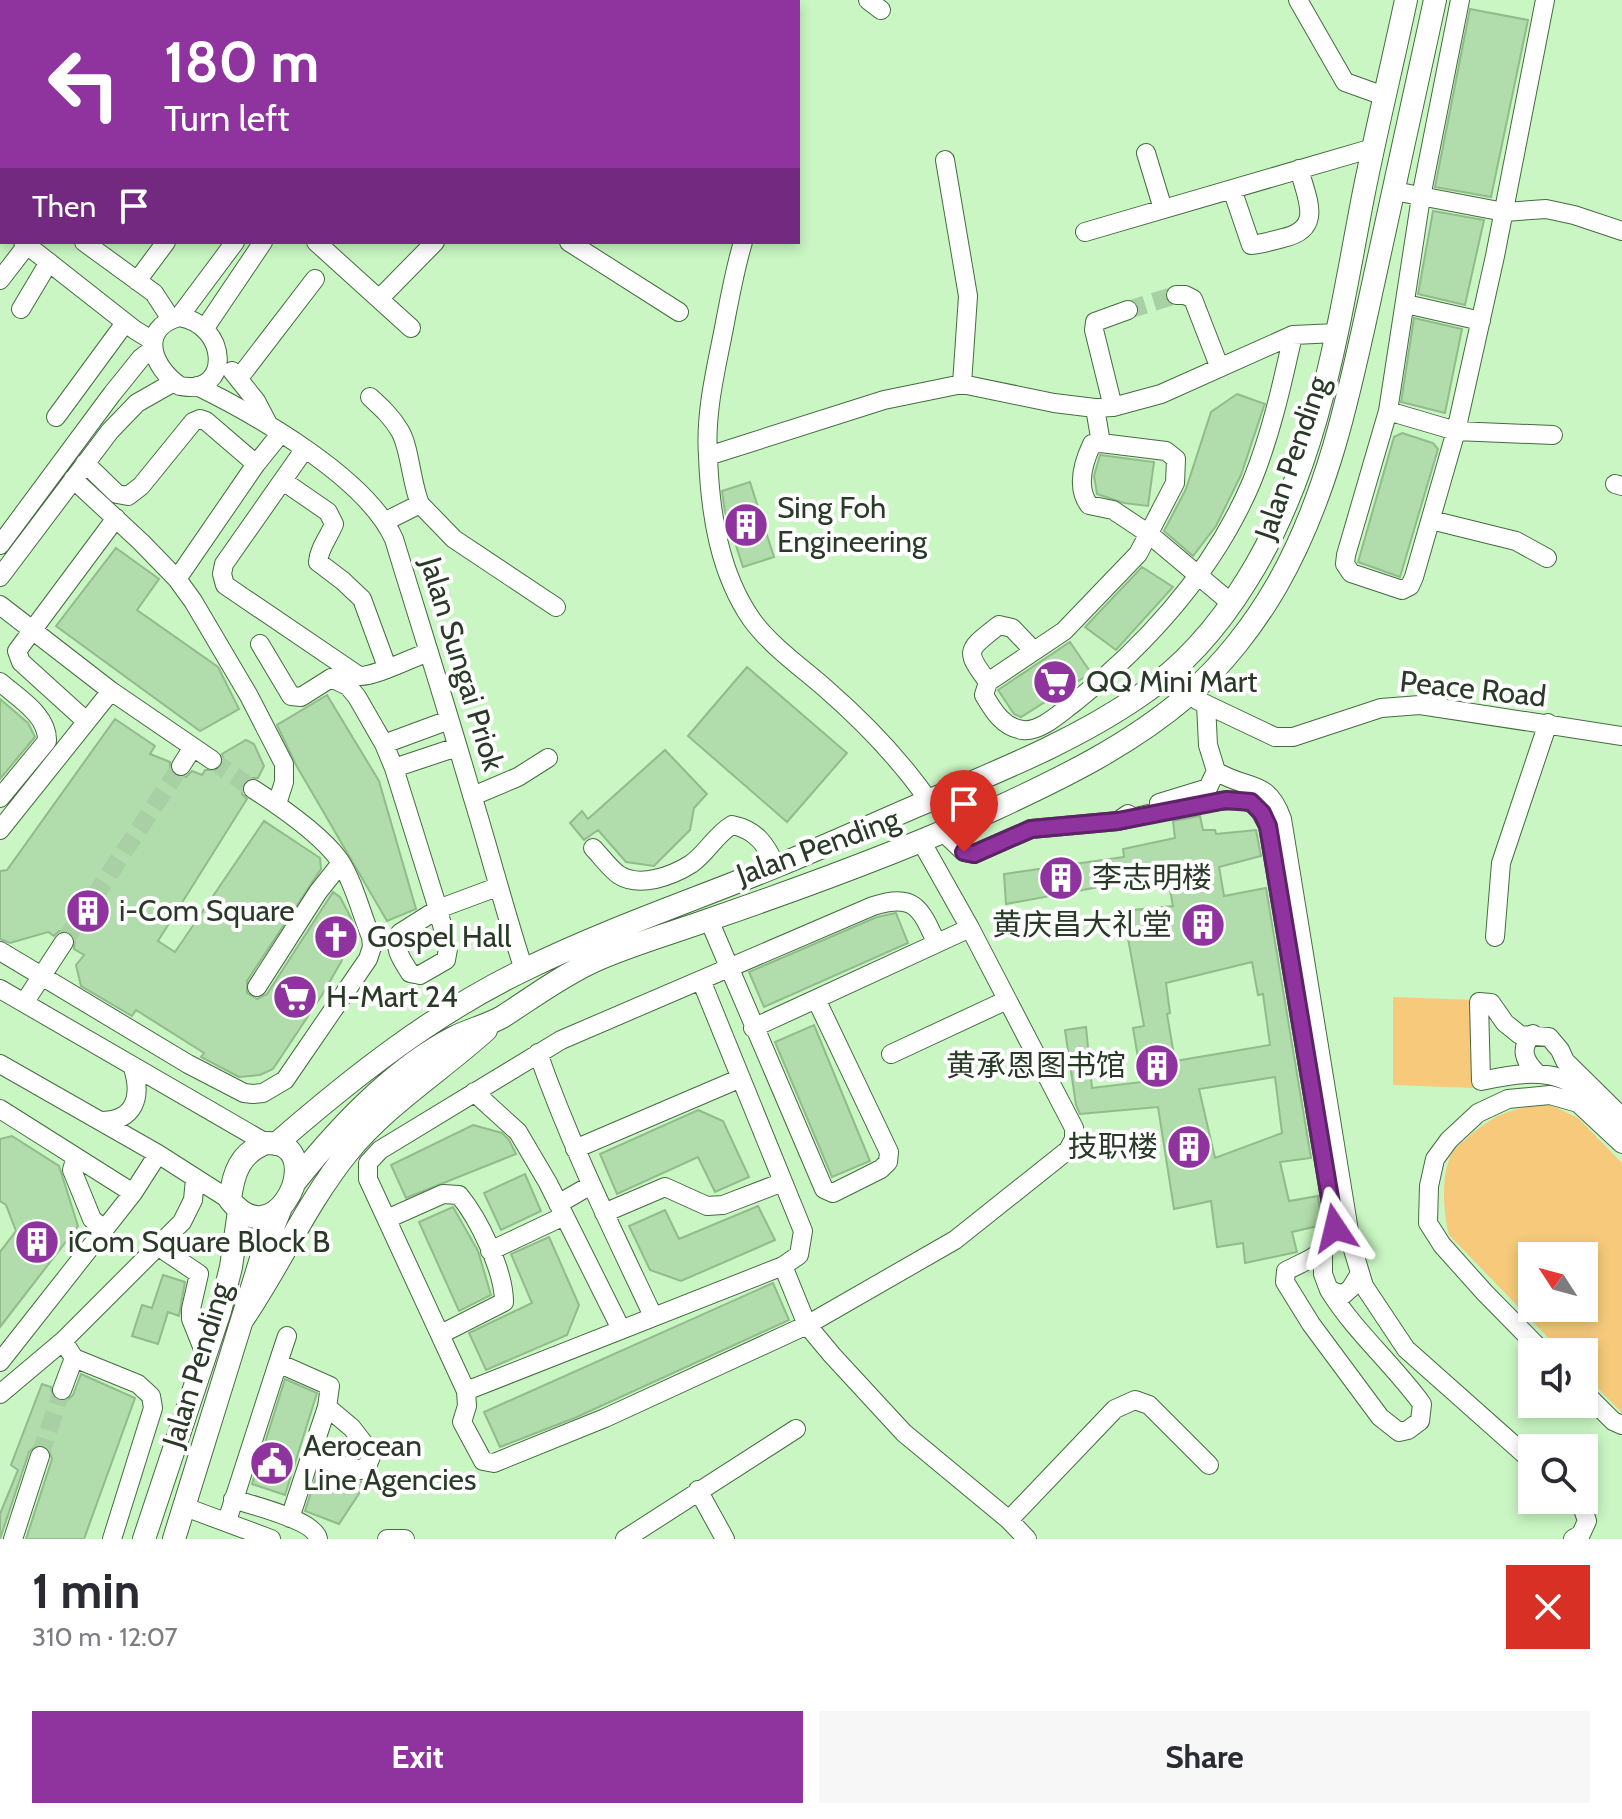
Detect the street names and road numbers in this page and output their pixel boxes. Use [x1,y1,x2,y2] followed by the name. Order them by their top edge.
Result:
[1246,370,1337,545] street label: Jalan Pending
[412,551,513,776] street label: Jalan Sungai Priok
[1398,662,1548,715] street label: Peace Road
[731,800,905,893] street label: Jalan Pending
[154,1277,239,1453] street label: Jalan Pending

